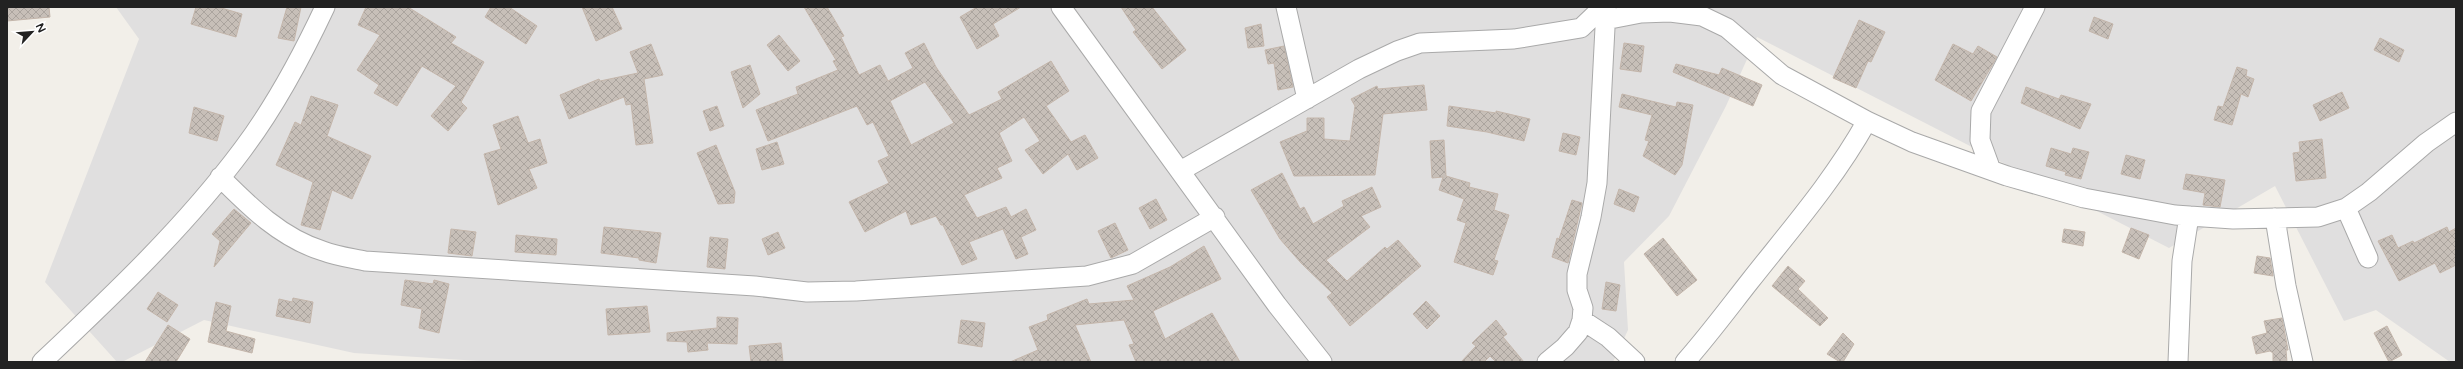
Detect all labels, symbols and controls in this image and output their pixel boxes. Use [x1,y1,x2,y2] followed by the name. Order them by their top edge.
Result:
[12,12,52,52] north arrow
[33,21,48,35] text: N

